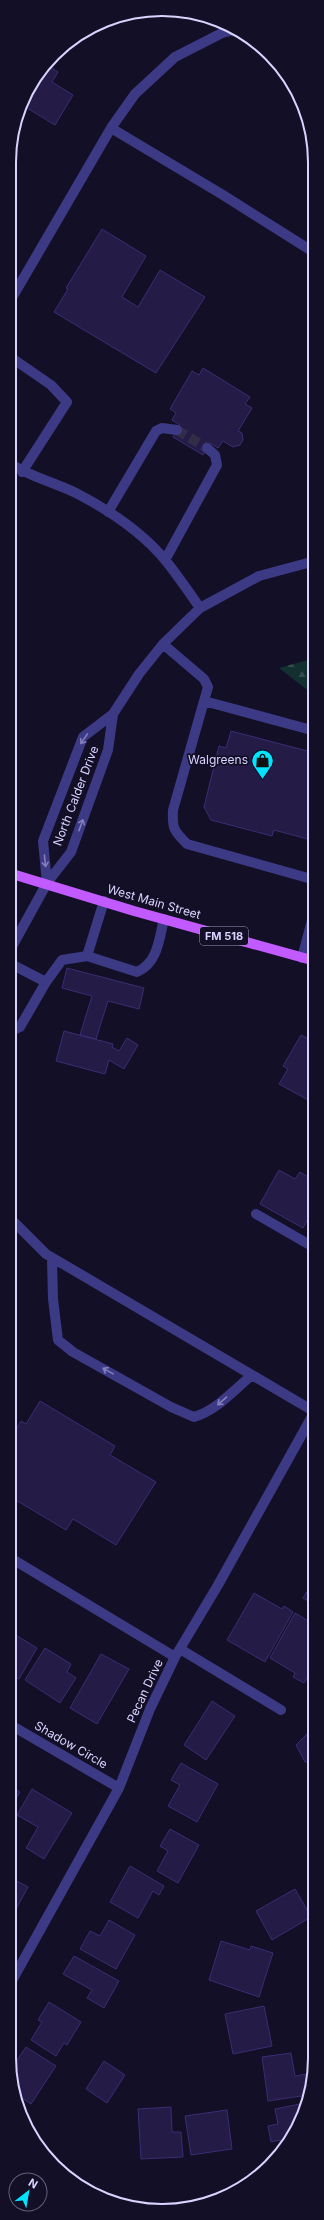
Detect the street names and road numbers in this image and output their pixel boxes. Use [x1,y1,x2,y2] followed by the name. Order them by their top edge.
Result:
[50,744,101,848] street label: North Calder Drive
[106,881,203,922] street label: West Main Street
[200,927,248,945] road number: FM 518
[123,1657,166,1725] street label: Pecan Drive
[32,1718,110,1772] street label: Shadow Circle

